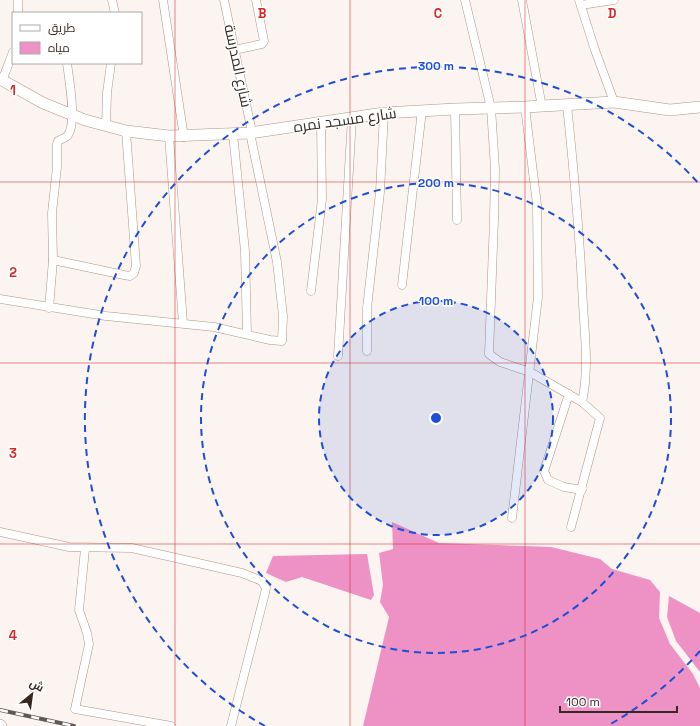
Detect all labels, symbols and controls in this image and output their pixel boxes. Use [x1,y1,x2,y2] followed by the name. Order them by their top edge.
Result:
[258,5,267,22] text: B
[434,5,442,22] text: C
[608,5,617,22] text: D
[12,12,142,64] legend
[48,20,76,36] text: طريق
[218,23,257,109] street label: شارع المدرسة
[48,40,70,56] text: مياه
[418,58,454,74] text: 300 m
[10,82,16,99] text: 1
[292,103,398,138] street label: شارع مسجد نمره
[418,175,454,191] text: 200 m
[9,264,17,281] text: 2
[419,293,453,309] text: 100 m
[429,411,443,425] centre of rings
[9,445,17,462] text: 3
[9,627,17,644] text: 4
[12,674,52,714] north arrow
[27,676,46,695] text: ش
[560,688,677,714] scale bar
[566,694,600,710] text: 100 m

